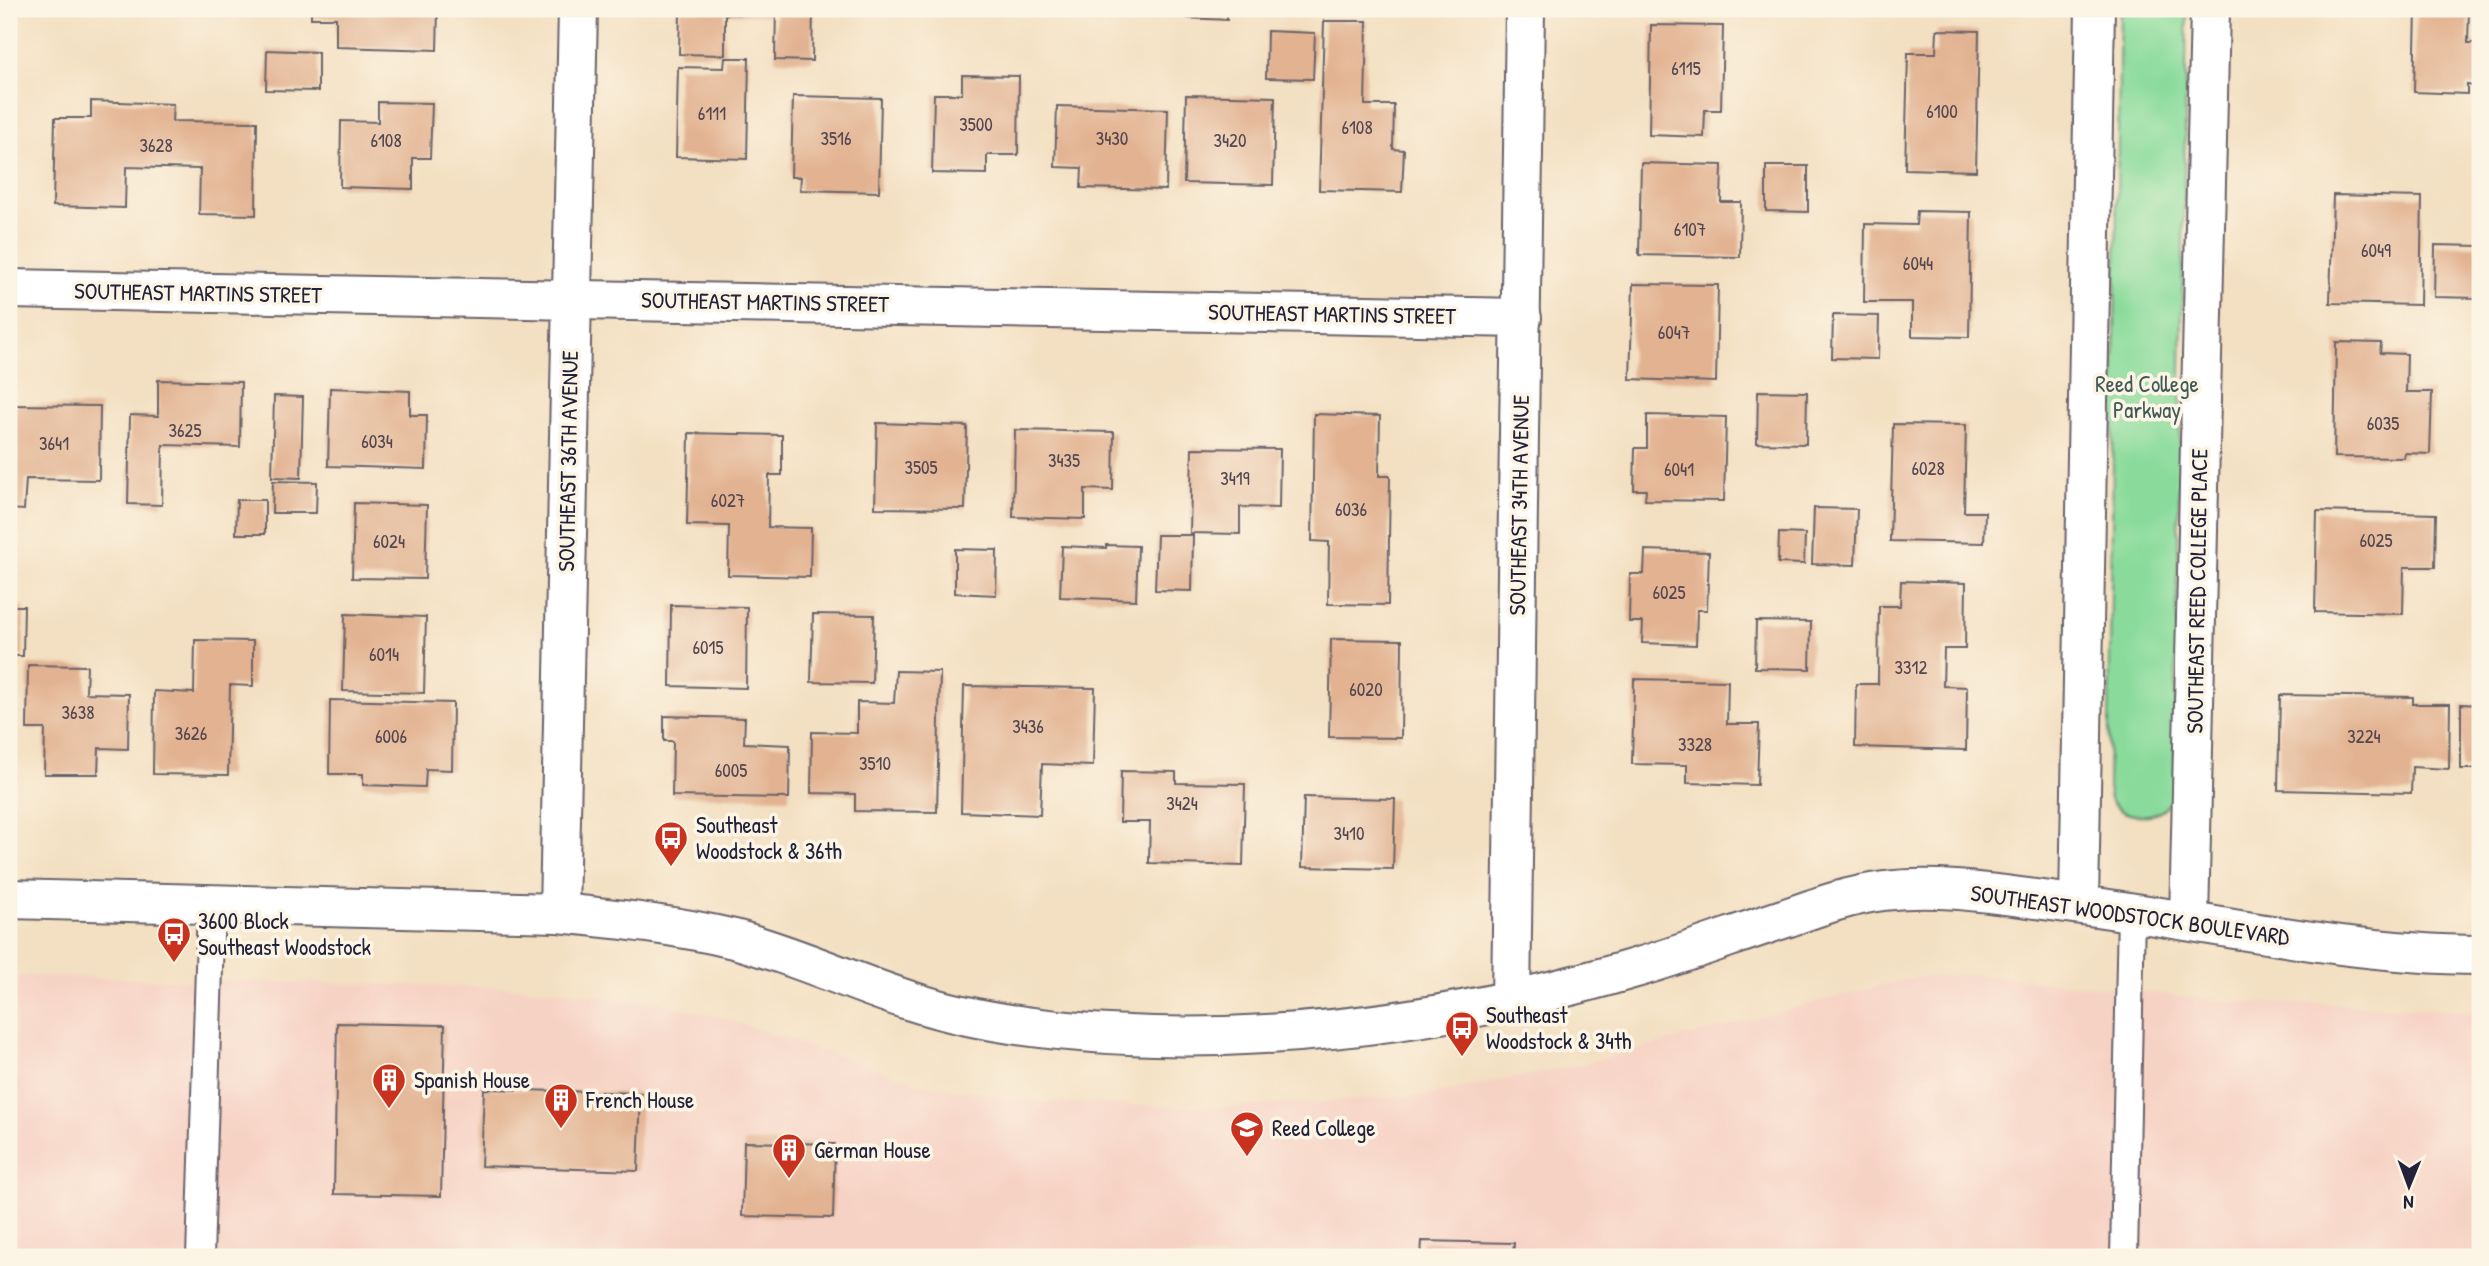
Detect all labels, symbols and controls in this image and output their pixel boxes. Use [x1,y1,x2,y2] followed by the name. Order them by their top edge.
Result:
[1671,55,1701,81] house number: 6115
[1926,98,1958,124] house number: 6100
[698,100,726,126] house number: 6111
[959,111,993,137] house number: 3500
[1341,114,1373,140] house number: 6108
[820,125,852,151] house number: 3516
[1096,125,1128,151] house number: 3430
[370,127,402,153] house number: 6108
[1213,127,1247,153] house number: 3420
[139,132,173,158] house number: 3628
[1674,216,1706,242] house number: 6107
[2361,237,2391,263] house number: 6049
[1903,250,1933,276] house number: 6044
[74,275,322,310] street label: SOUTHEAST MARTINS STREET
[641,284,889,319] street label: SOUTHEAST MARTINS STREET
[1208,296,1456,331] street label: SOUTHEAST MARTINS STREET
[1658,319,1690,345] house number: 6047
[550,350,585,572] street label: SOUTHEAST 36TH AVENUE
[2095,368,2199,425] park label: Reed College Parkway
[1501,394,1536,616] street label: SOUTHEAST 34TH AVENUE
[2367,410,2399,436] house number: 6035
[168,417,202,443] house number: 3625
[361,428,393,454] house number: 6034
[39,430,69,456] house number: 3641
[1048,447,1080,473] house number: 3435
[2179,448,2214,734] street label: SOUTHEAST REED COLLEGE PLACE
[904,454,938,480] house number: 3505
[1911,455,1945,481] house number: 6028
[1664,456,1694,482] house number: 6041
[1220,465,1250,491] house number: 3419
[711,487,745,513] house number: 6027
[1335,496,1367,522] house number: 6036
[2359,527,2393,553] house number: 6025
[373,528,405,554] house number: 6024
[1652,579,1686,605] house number: 6025
[692,634,724,660] house number: 6015
[369,641,399,667] house number: 6014
[1895,654,1928,680] house number: 3312
[1349,676,1383,702] house number: 6020
[62,699,94,725] house number: 3638
[1012,713,1044,739] house number: 3436
[175,720,207,746] house number: 3626
[375,723,407,749] house number: 6006
[2347,723,2381,749] house number: 3224
[1678,731,1712,757] house number: 3328
[859,750,891,776] house number: 3510
[715,757,747,783] house number: 6005
[1166,790,1198,816] house number: 3424
[696,809,842,866] place label: Southeast Woodstock & 36th
[652,819,690,868] bus stop icon: Southeast Woodstock & 36th
[1333,820,1365,846] house number: 3410
[1969,877,2292,952] street label: SOUTHEAST WOODSTOCK BOULEVARD
[198,905,371,962] place label: 3600 Block Southeast Woodstock
[155,915,193,964] bus stop icon: 3600 Block Southeast Woodstock
[1486,999,1632,1056] place label: Southeast Woodstock & 34th
[1443,1009,1481,1058] bus stop icon: Southeast Woodstock & 34th
[370,1061,408,1110] building icon: Spanish House
[414,1064,530,1095] place label: Spanish House
[542,1081,580,1130] building icon: French House
[585,1084,694,1115] place label: French House
[1228,1109,1266,1158] school or university icon: Reed College
[1272,1112,1375,1143] place label: Reed College
[770,1131,808,1180] building icon: German House
[814,1134,931,1165] place label: German House
[2374,1150,2444,1220] north arrow
[2403,1190,2414,1216] text: N

